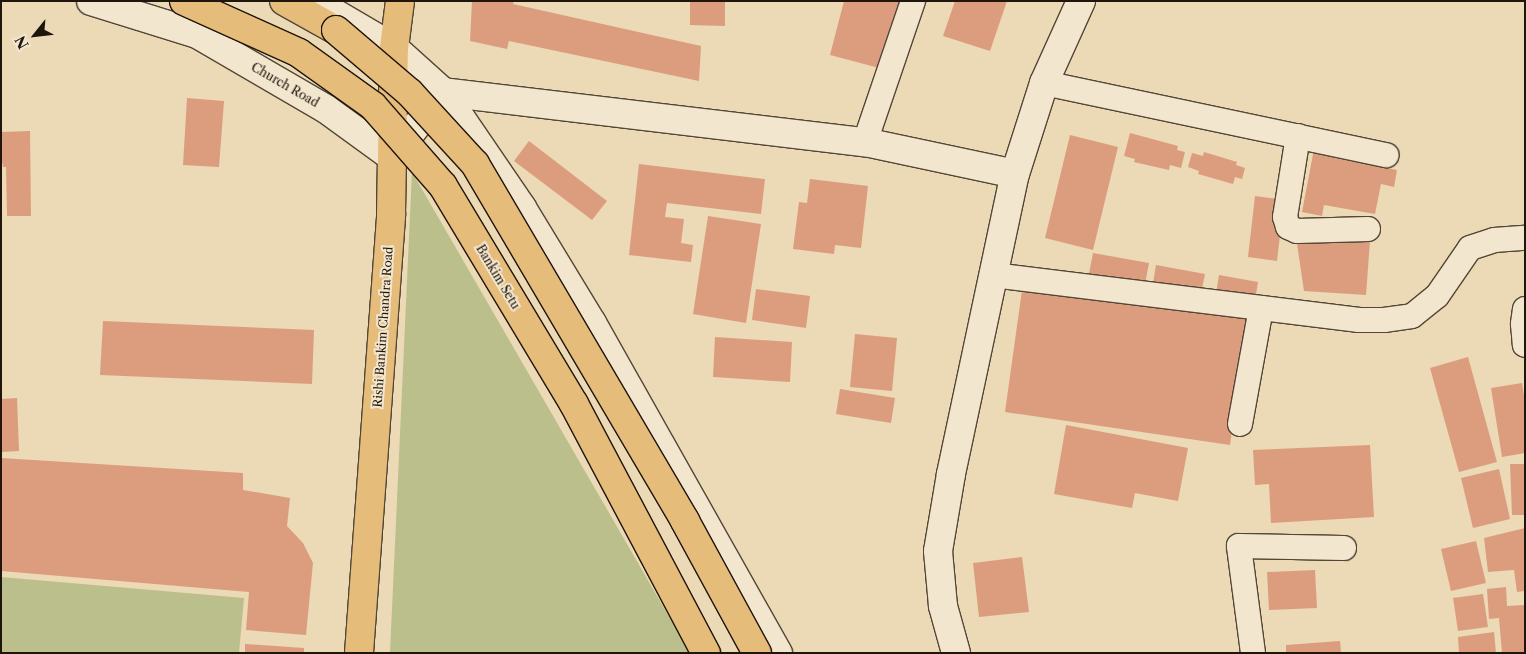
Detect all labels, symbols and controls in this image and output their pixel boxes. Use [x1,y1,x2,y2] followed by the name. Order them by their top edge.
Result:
[10,10,60,60] north arrow
[11,33,33,52] text: N
[249,60,321,110] street label: Church Road
[473,242,523,312] street label: Bankim Setu
[370,246,396,408] street label: Rishi Bankim Chandra Road

